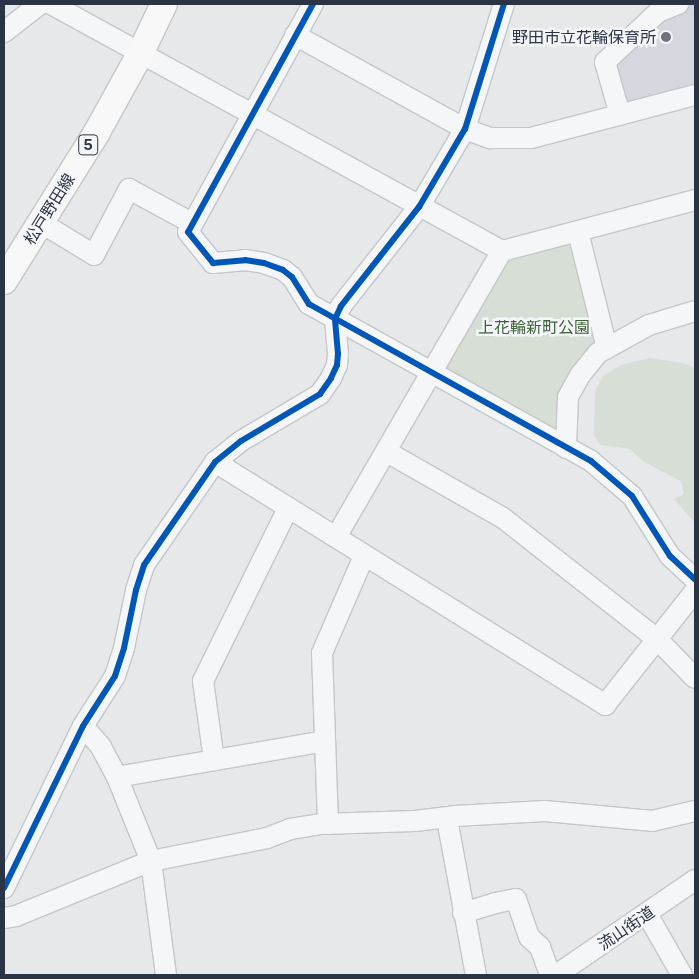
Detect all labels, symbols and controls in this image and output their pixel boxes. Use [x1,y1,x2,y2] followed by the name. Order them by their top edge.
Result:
[512,27,656,47] place label: 野田市立花輪保育所
[660,31,672,43] marker: 野田市立花輪保育所
[78,132,98,158] road number: 5
[20,170,78,248] street label: 松戸野田線
[478,317,590,337] park label: 上花輪新町公園
[594,902,658,954] street label: 流山街道

